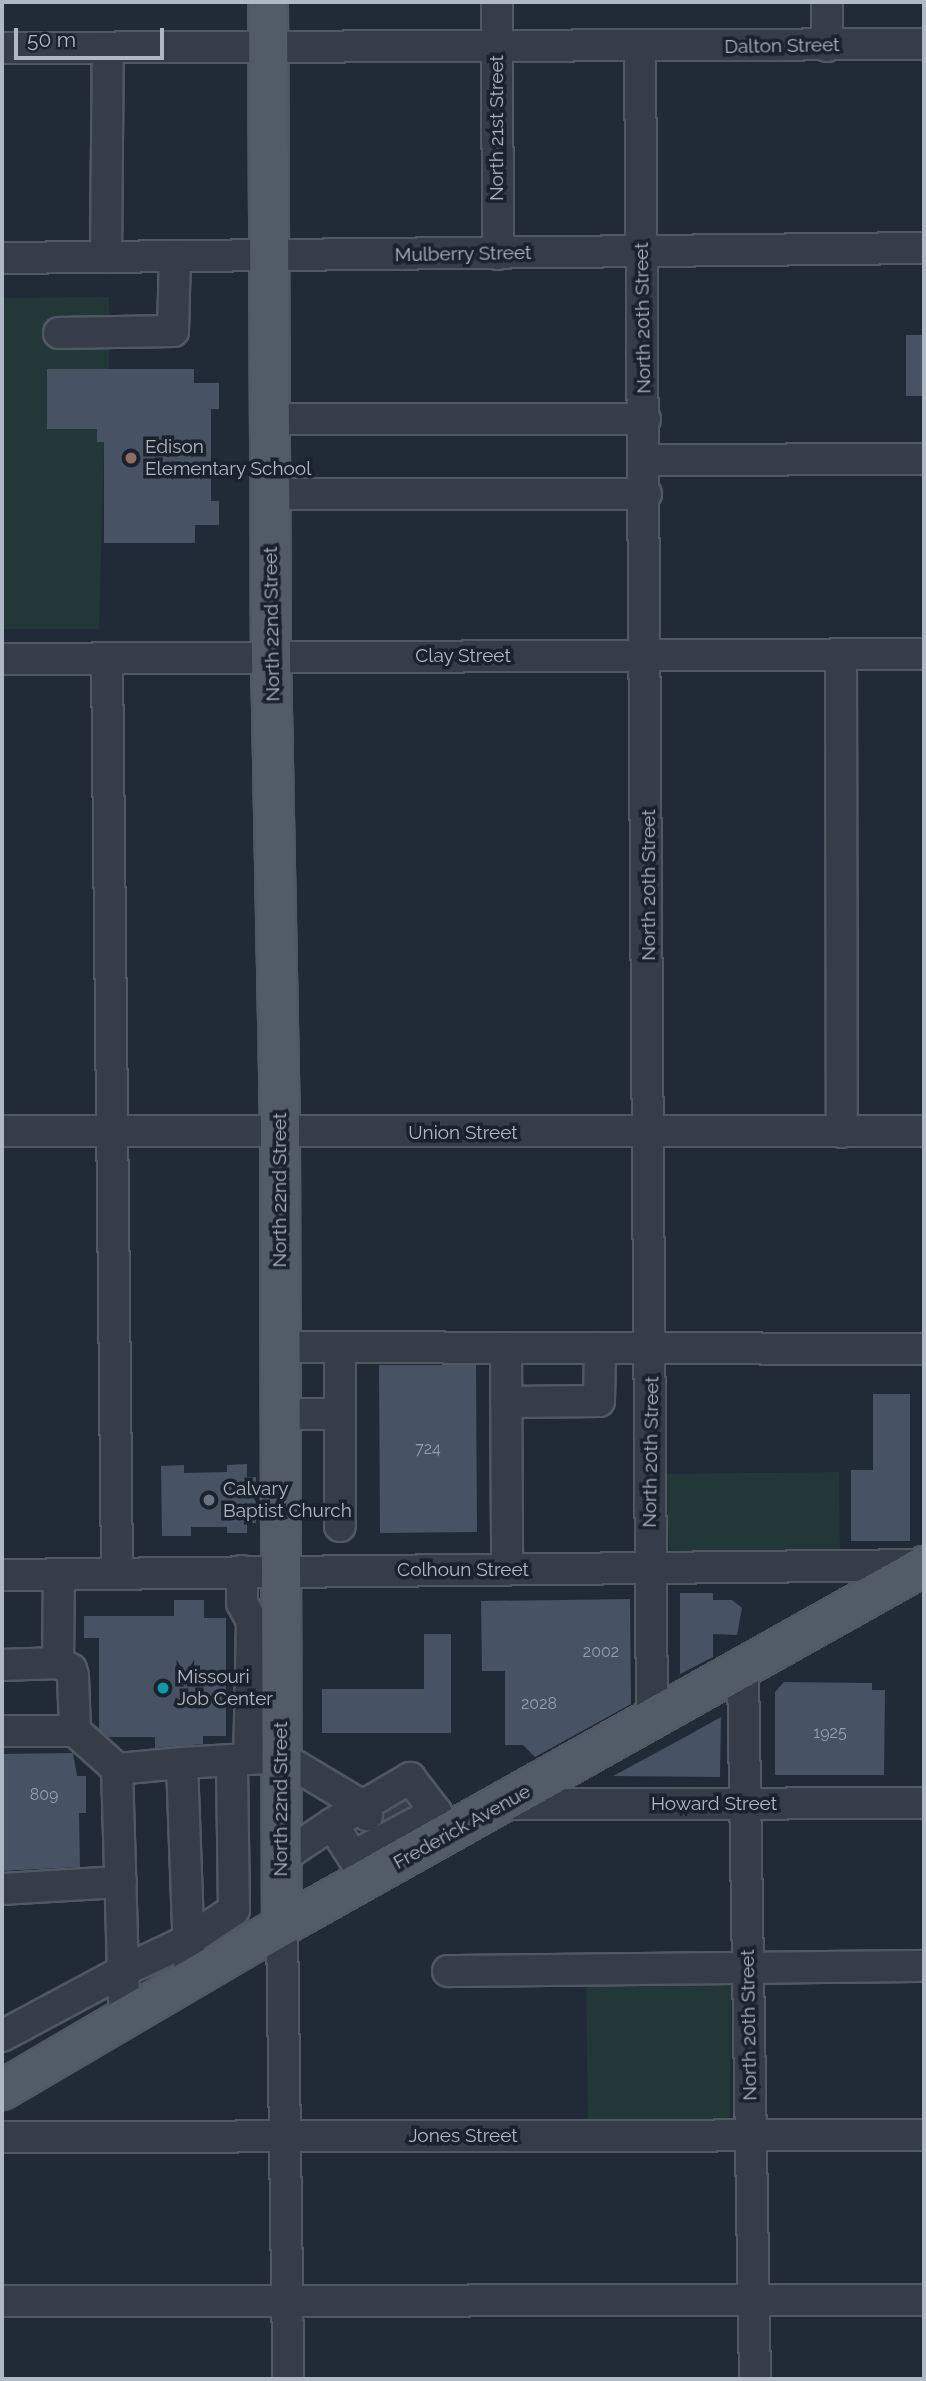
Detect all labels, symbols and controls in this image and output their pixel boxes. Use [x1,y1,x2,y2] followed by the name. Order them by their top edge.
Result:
[18,14,168,58] scale bar
[27,27,76,52] text: 50 m
[724,34,840,58] street label: Dalton Street
[486,55,508,201] street label: North 21st Street
[394,241,532,267] street label: Mulberry Street
[630,242,656,394] street label: North 20th Street
[145,436,312,480] place label: Edison Elementary School
[123,450,139,466] marker: Edison Elementary School
[259,546,285,702] street label: North 22nd Street
[415,645,511,667] street label: Clay Street
[638,809,660,961] street label: North 20th Street
[269,1113,291,1267] street label: North 22nd Street
[408,1122,518,1144] street label: Union Street
[638,1376,664,1528] street label: North 20th Street
[415,1439,441,1459] house number: 724
[223,1478,352,1522] place label: Calvary Baptist Church
[201,1492,217,1508] marker: Calvary Baptist Church
[397,1559,529,1581] street label: Colhoun Street
[583,1642,619,1662] house number: 2002
[177,1666,273,1710] place label: Missouri Job Center
[155,1680,171,1696] marker: Missouri Job Center
[521,1694,557,1714] house number: 2028
[270,1722,292,1876] street label: North 22nd Street
[813,1723,847,1743] house number: 1925
[389,1780,535,1874] street label: Frederick Avenue
[30,1785,58,1805] house number: 809
[651,1793,777,1815] street label: Howard Street
[736,1949,762,2101] street label: North 20th Street
[408,2125,518,2147] street label: Jones Street

